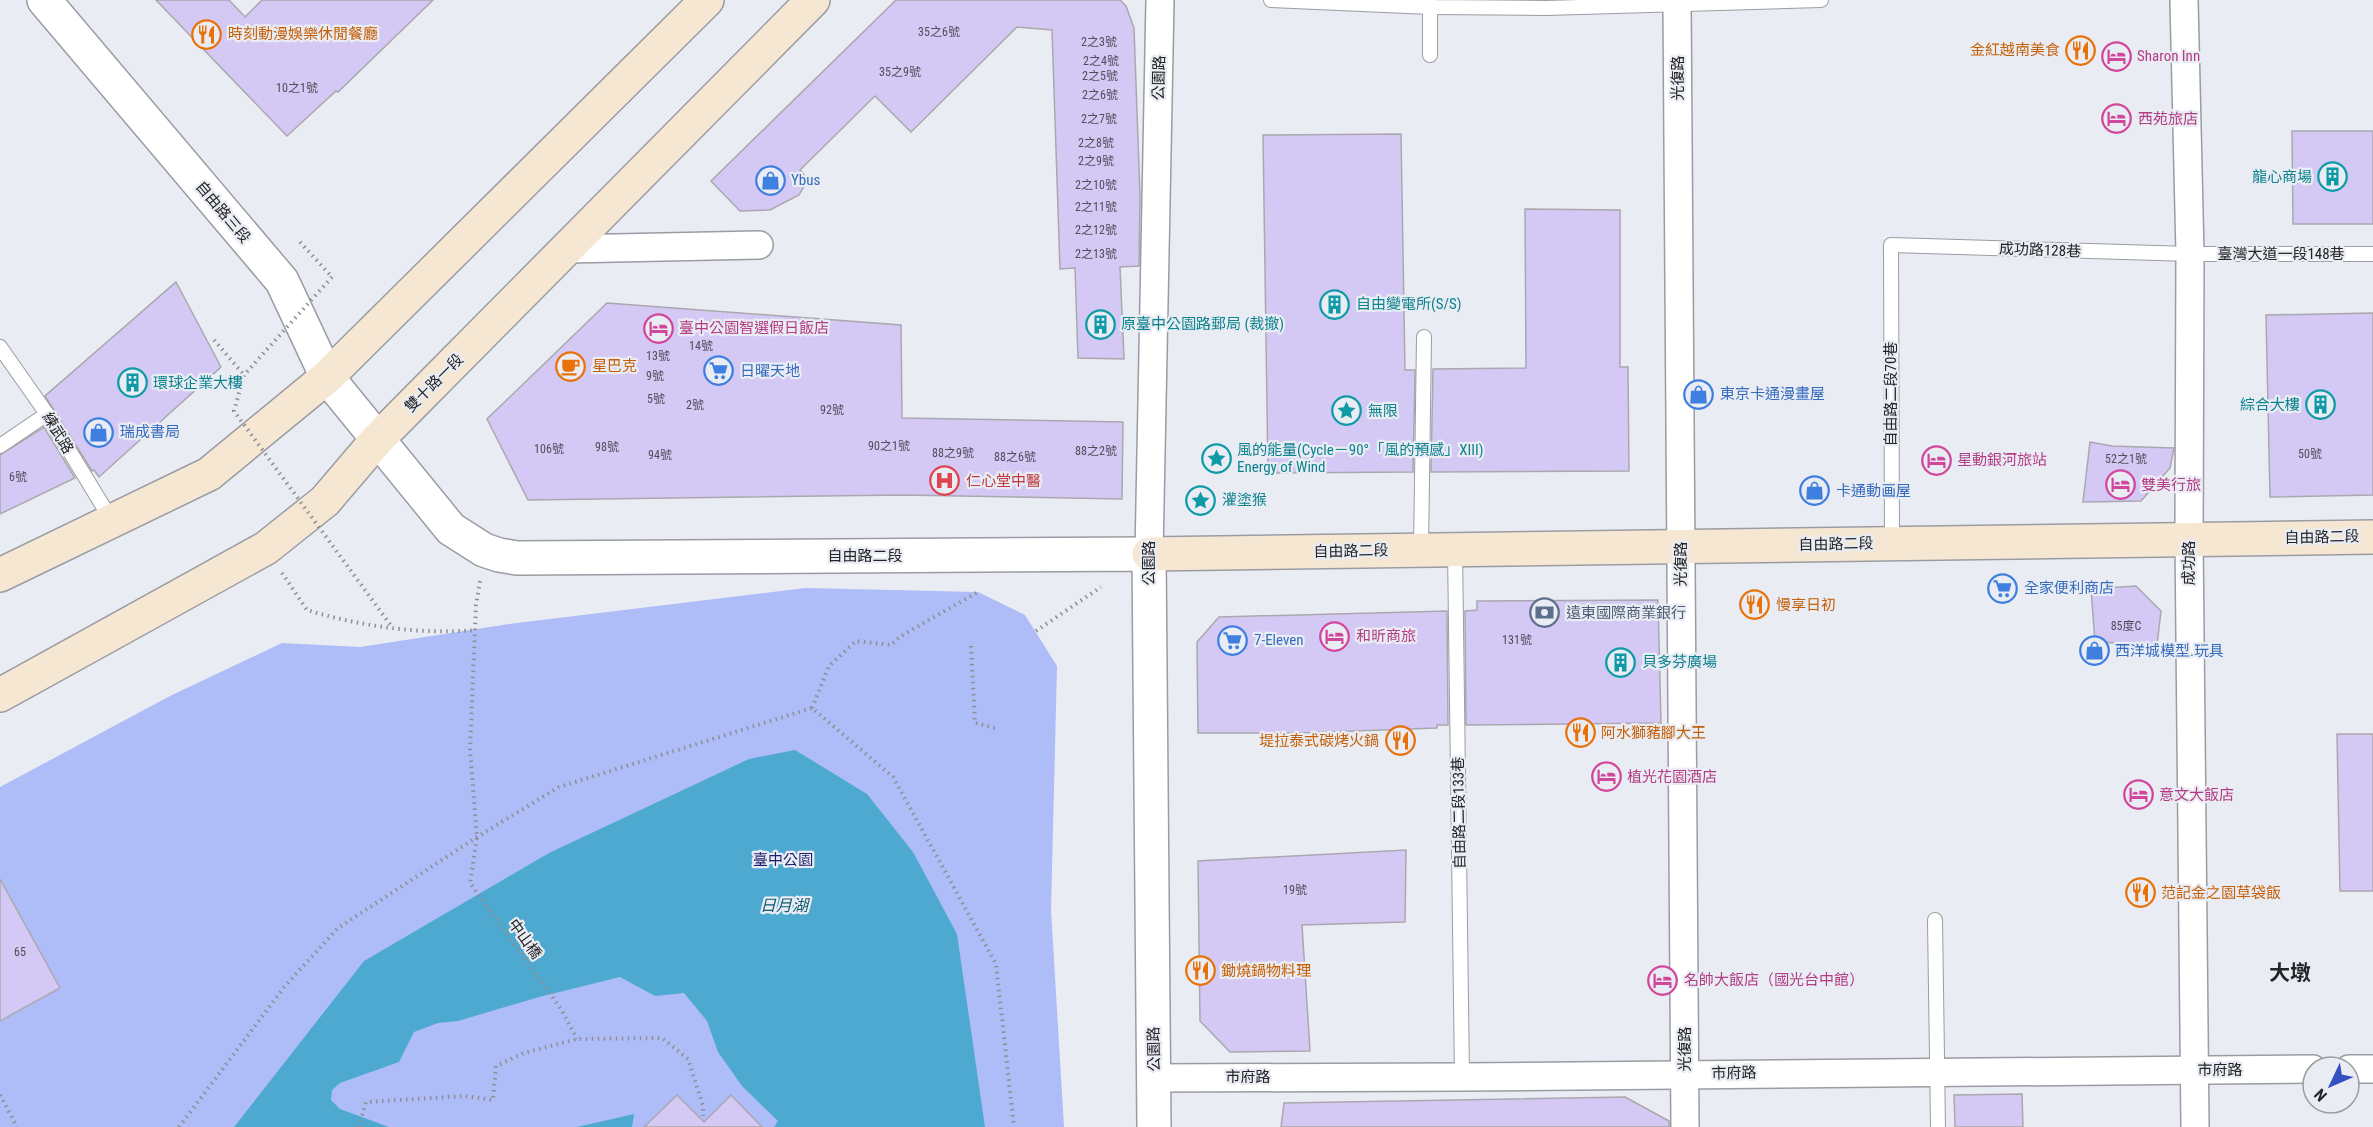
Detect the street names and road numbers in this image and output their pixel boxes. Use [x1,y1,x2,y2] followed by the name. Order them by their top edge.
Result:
[1150,55,1168,101] street label: 公園路
[1669,55,1687,101] street label: 光復路
[192,177,254,247] street label: 自由路三段
[1999,240,2081,260] street label: 成功路128巷
[2217,245,2345,263] street label: 臺灣大道一段148巷
[1882,342,1900,446] street label: 自由路二段70巷
[401,350,467,416] street label: 雙十路一段
[39,409,77,457] street label: 練武路
[2284,527,2360,547] street label: 自由路二段
[1798,534,1874,554] street label: 自由路二段
[1140,540,1158,586] street label: 公園路
[2180,540,2198,586] street label: 成功路
[1313,541,1389,561] street label: 自由路二段
[1672,541,1690,587] street label: 光復路
[827,547,903,565] street label: 自由路二段
[1449,757,1469,869] street label: 自由路二段133巷
[504,916,546,962] street label: 中山橋
[1145,1026,1163,1072] street label: 公園路
[1676,1026,1694,1072] street label: 光復路
[2197,1061,2243,1079] street label: 市府路
[1711,1064,1757,1082] street label: 市府路
[1225,1068,1271,1086] street label: 市府路

